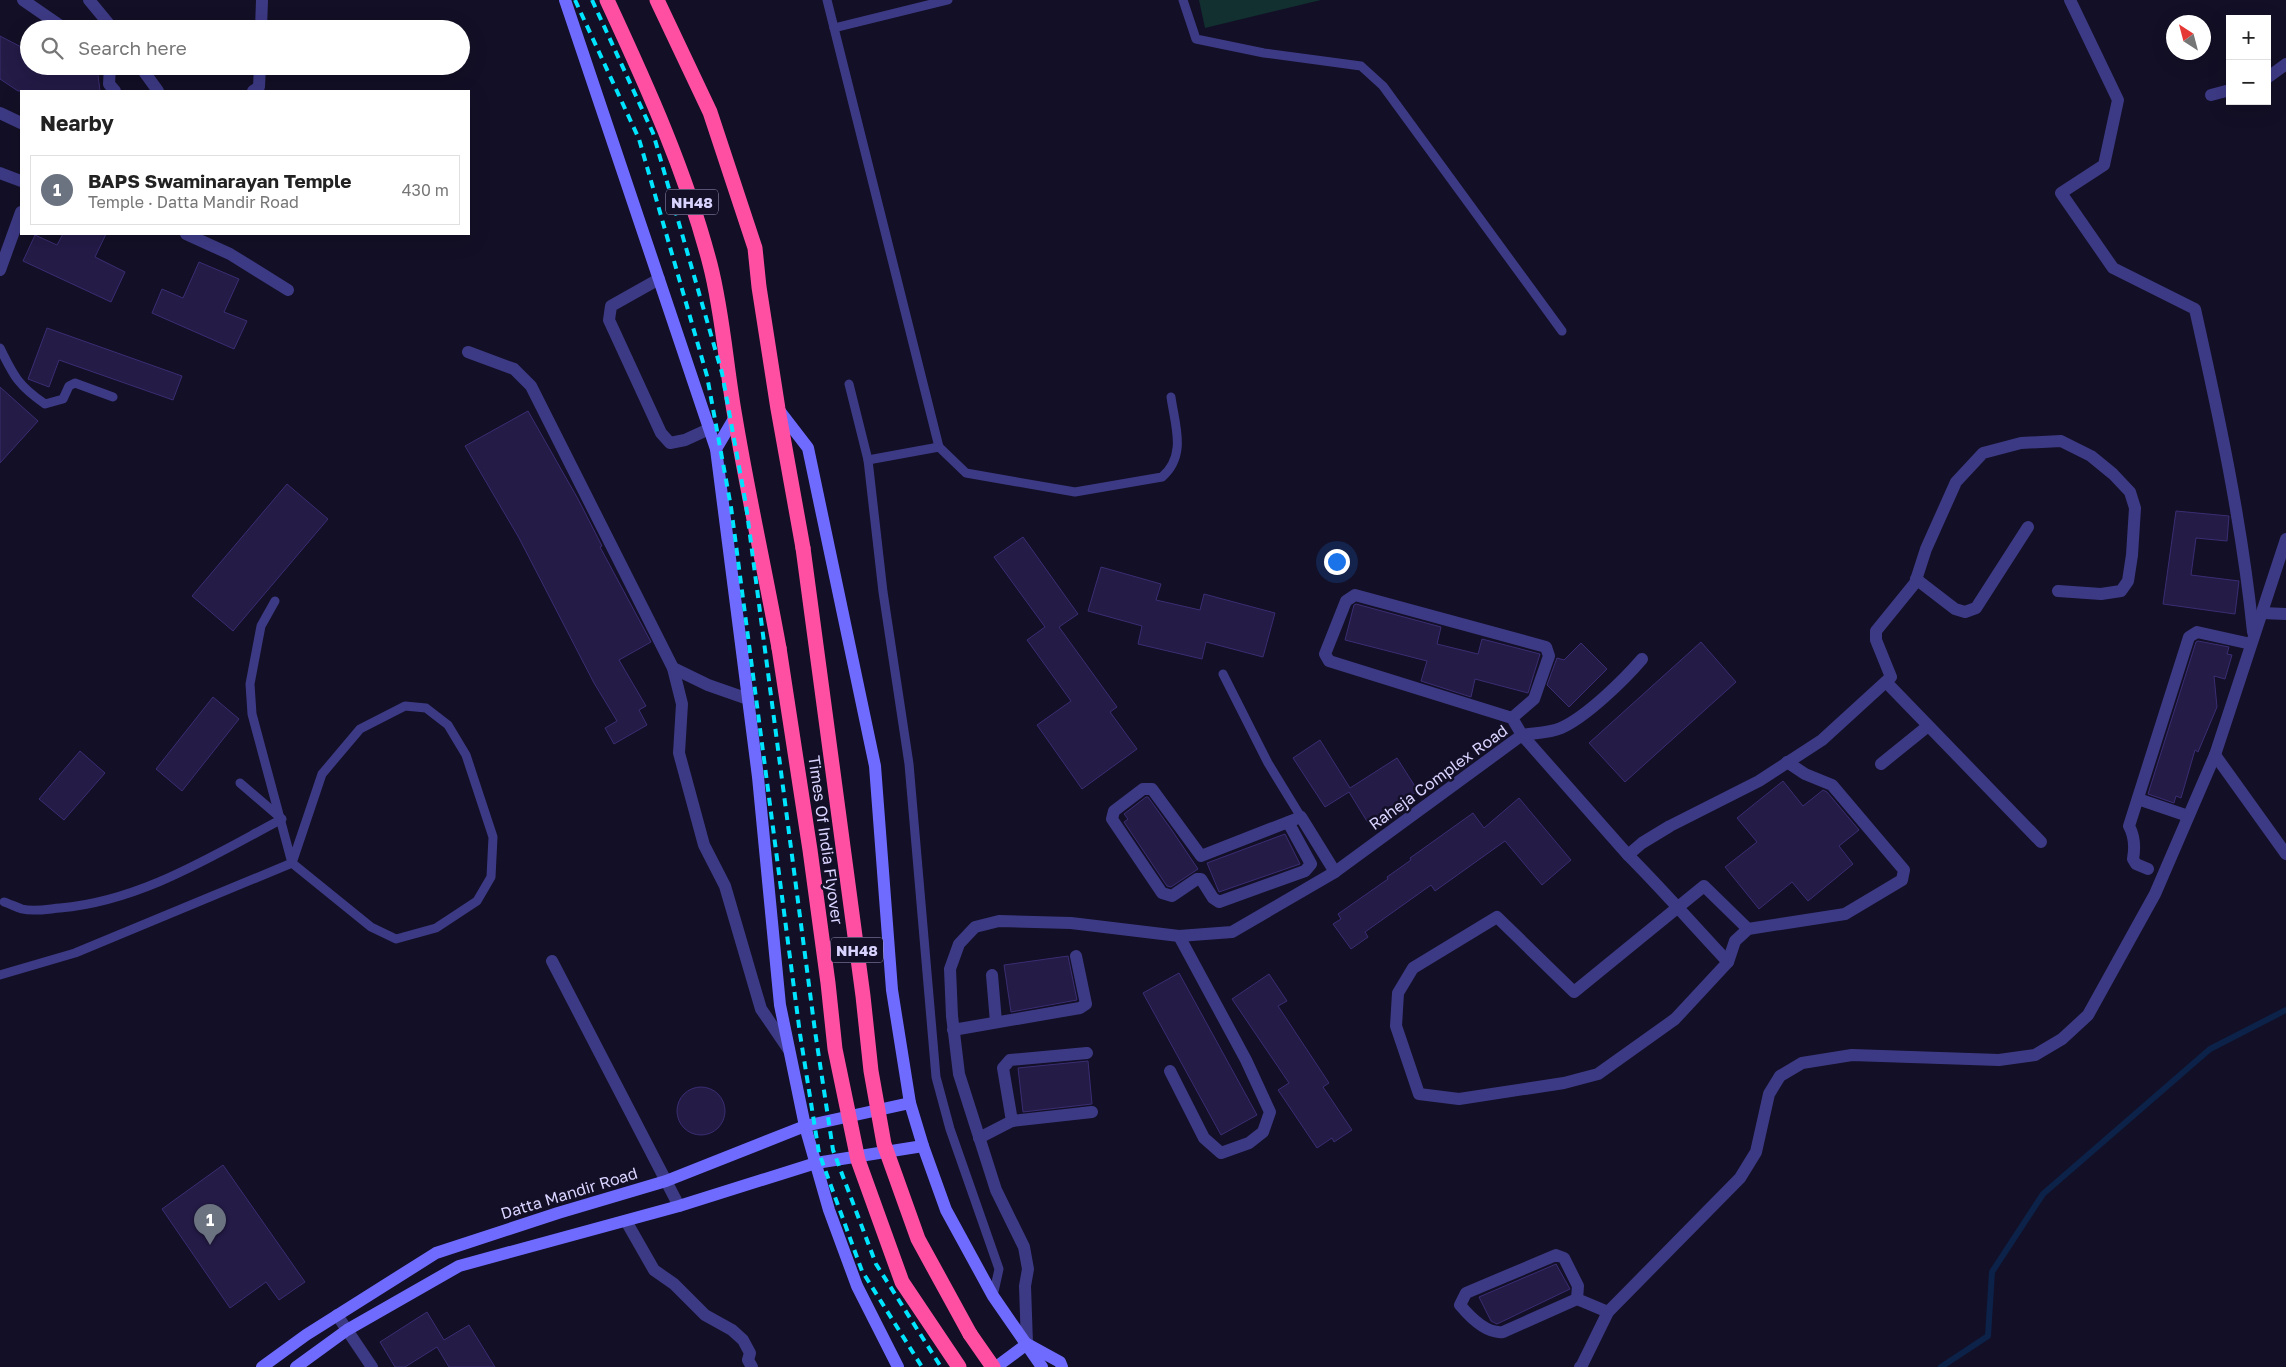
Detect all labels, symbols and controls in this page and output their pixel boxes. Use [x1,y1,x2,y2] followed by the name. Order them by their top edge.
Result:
[2166,15,2211,60] north arrow
[2226,15,2271,105] map controls
[2226,15,2271,60] button: +
[20,20,470,75] search box
[38,34,66,62] icon: search
[78,36,187,59] text: Search here
[2226,60,2271,105] button: −
[40,110,114,136] text: Nearby
[88,169,352,192] text: BAPS Swaminarayan Temple
[53,180,61,200] text: 1
[402,180,449,200] text: 430 m
[666,190,718,214] road number: NH48
[88,192,299,212] text: Temple · Datta Mandir Road
[1324,549,1350,575] your location
[1365,720,1511,834] street label: Raheja Complex Road
[804,754,848,926] street label: Times Of India Flyover
[831,938,883,962] road number: NH48
[498,1163,640,1223] street label: Datta Mandir Road
[194,1204,226,1245] pin: 1

